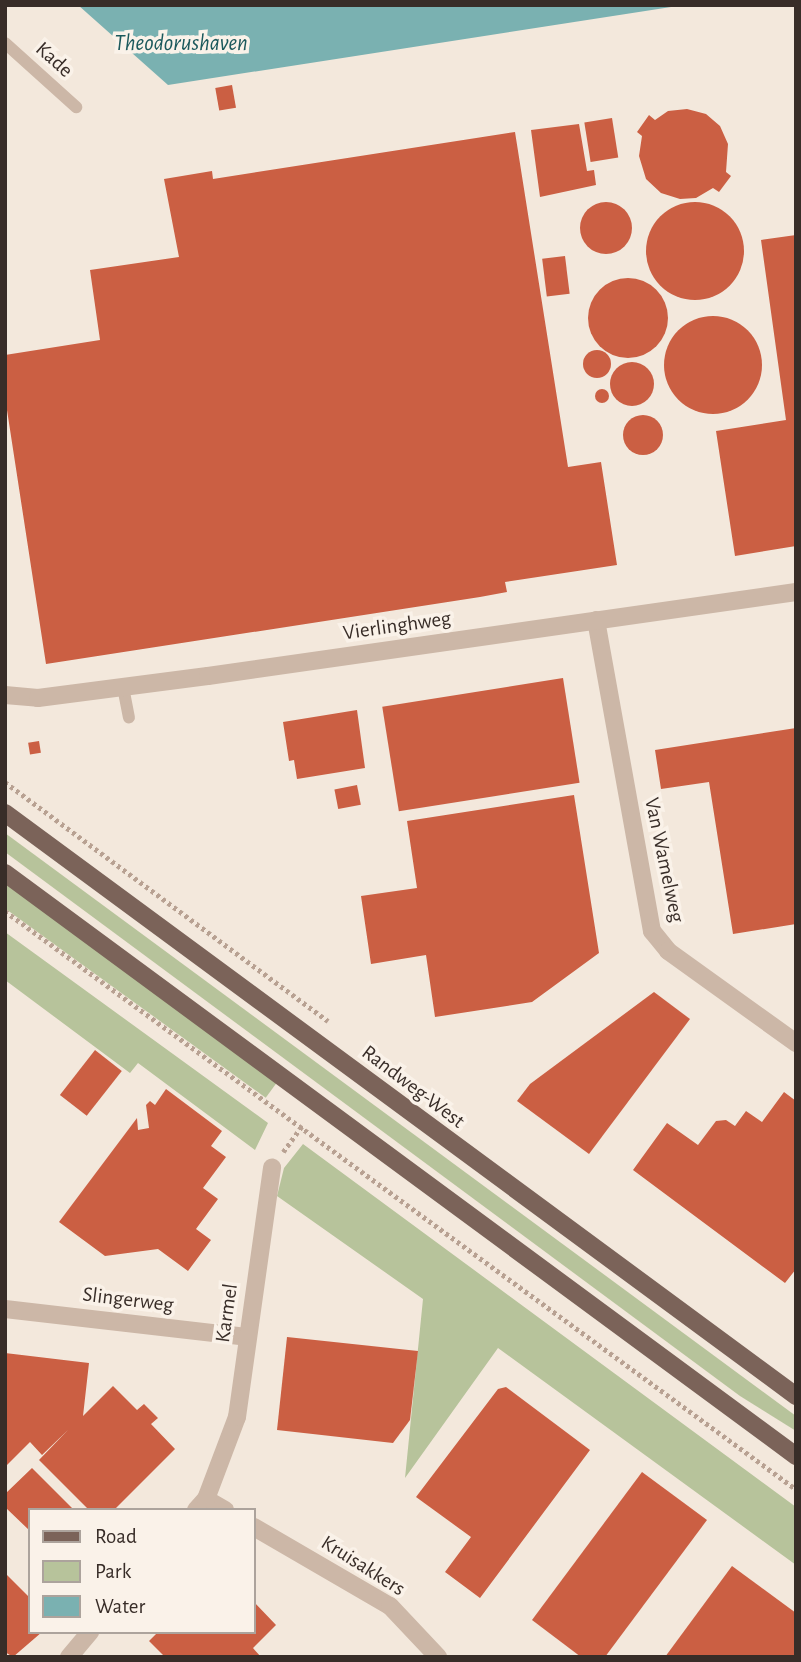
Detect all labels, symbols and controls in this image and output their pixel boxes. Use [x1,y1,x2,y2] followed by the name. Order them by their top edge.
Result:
[114,30,248,58] water label: Theodorushaven
[30,37,78,83] street label: Kade
[341,606,453,646] street label: Vierlinghweg
[638,795,690,925] street label: Van Wamelweg
[356,1040,470,1134] street label: Randweg-West
[81,1282,175,1318] street label: Slingerweg
[210,1282,244,1344] street label: Karmel
[28,1508,256,1634] legend
[95,1526,137,1547] text: Road
[316,1530,410,1602] street label: Kruisakkers
[95,1561,131,1582] text: Park
[95,1596,145,1617] text: Water

